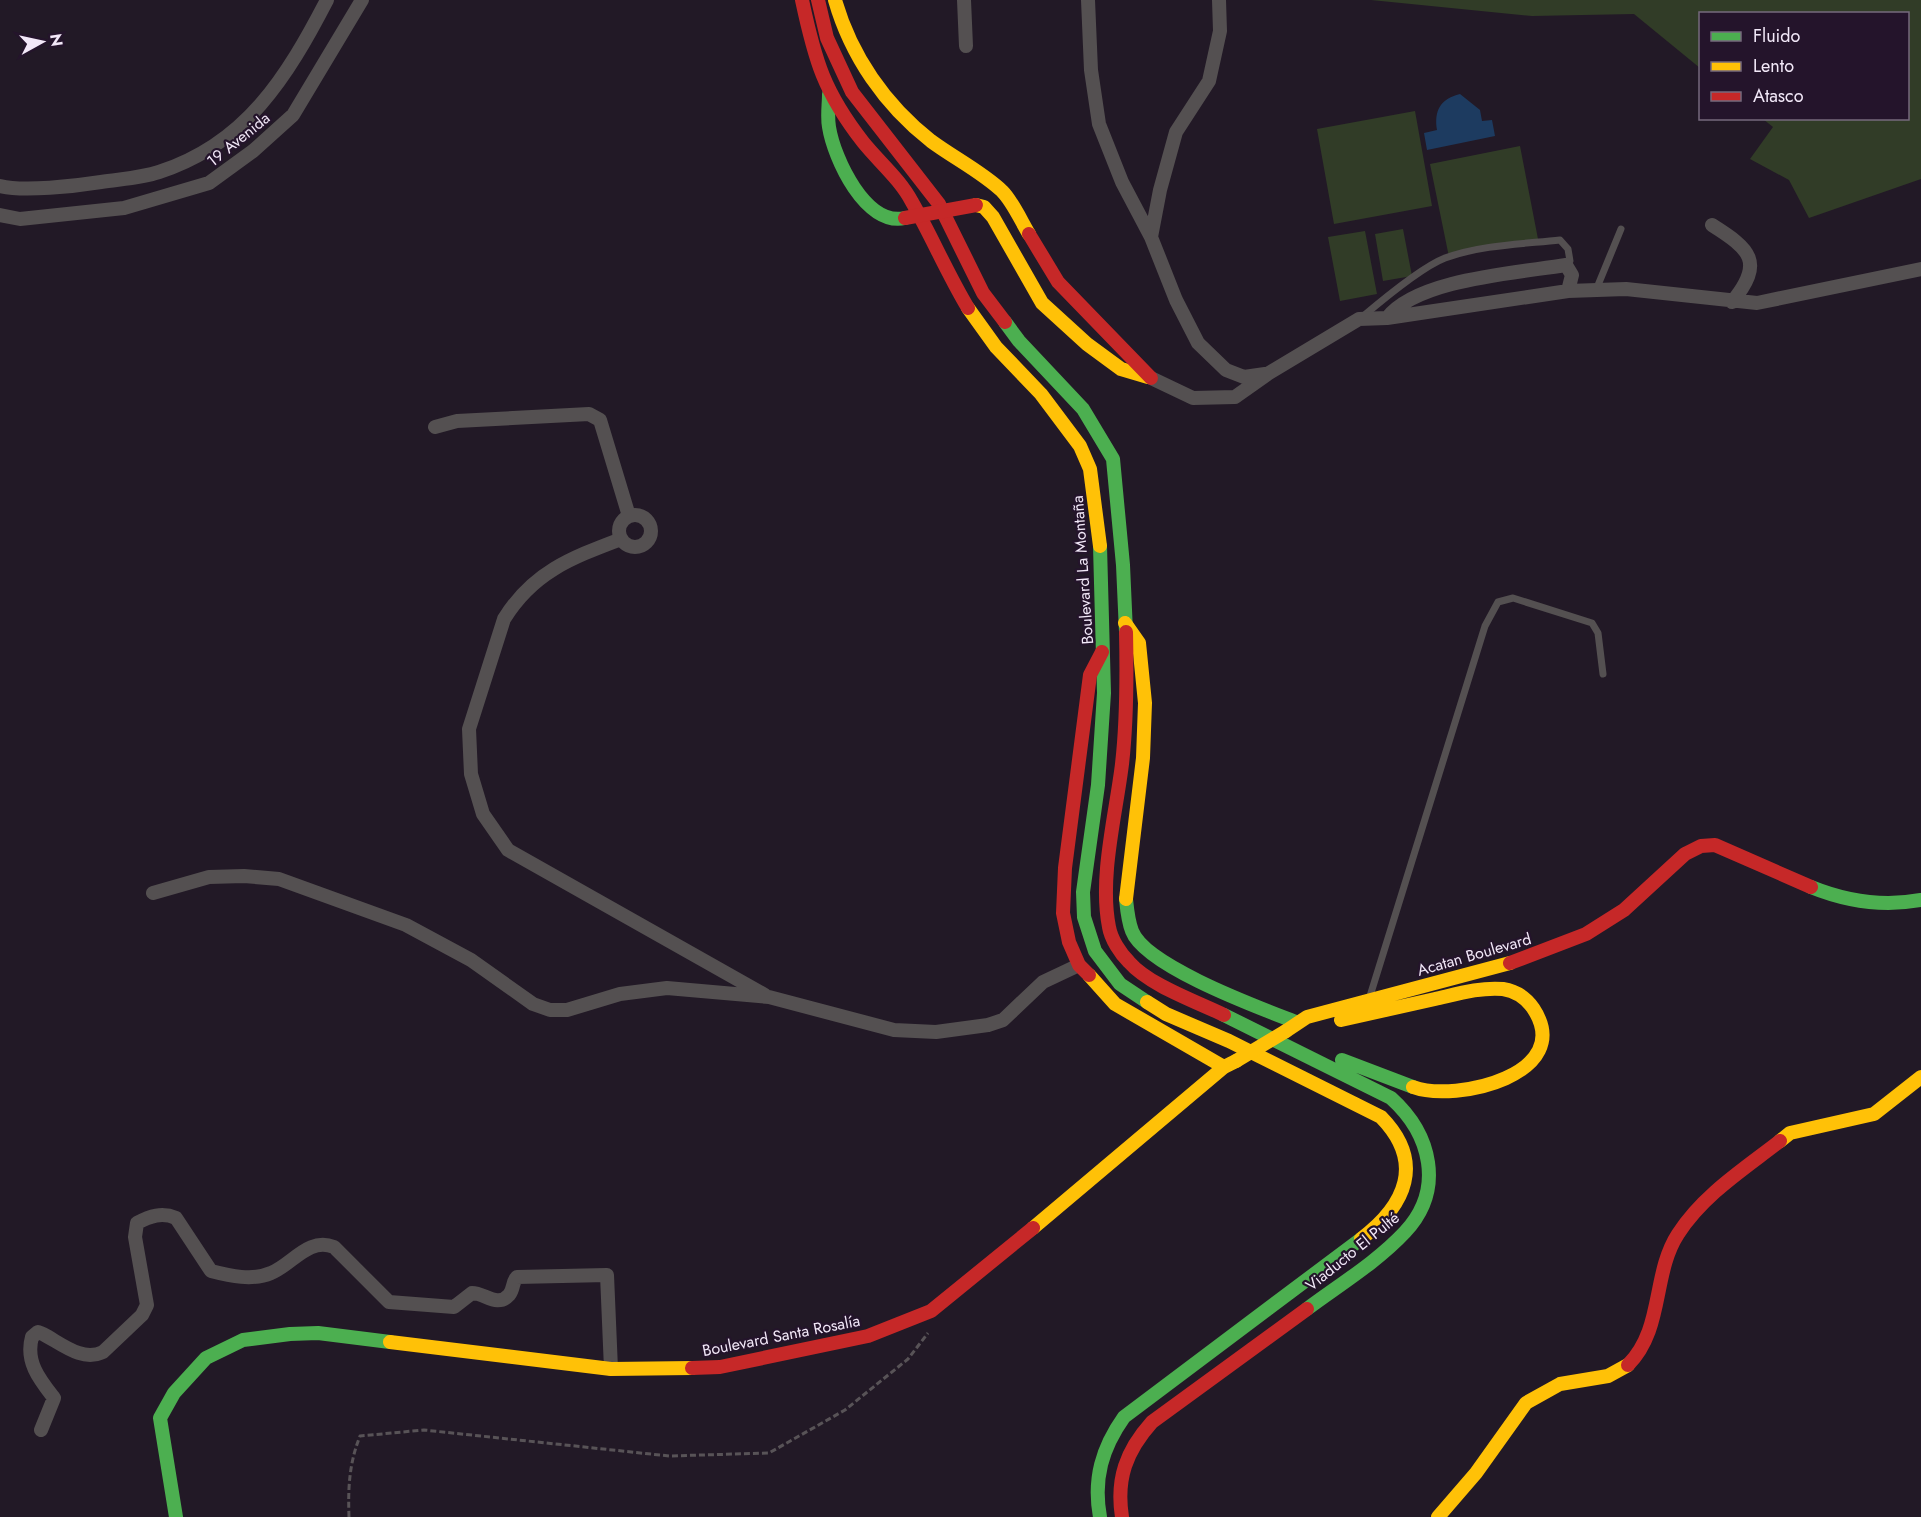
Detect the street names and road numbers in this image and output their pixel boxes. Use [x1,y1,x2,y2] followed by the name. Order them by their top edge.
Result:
[202,107,275,172] street label: 19 Avenida
[1066,495,1099,645] street label: Boulevard La Montaña
[1414,927,1534,982] street label: Acatan Boulevard
[1300,1206,1404,1296] street label: Viaducto El Pulté
[700,1309,862,1362] street label: Boulevard Santa Rosalía

